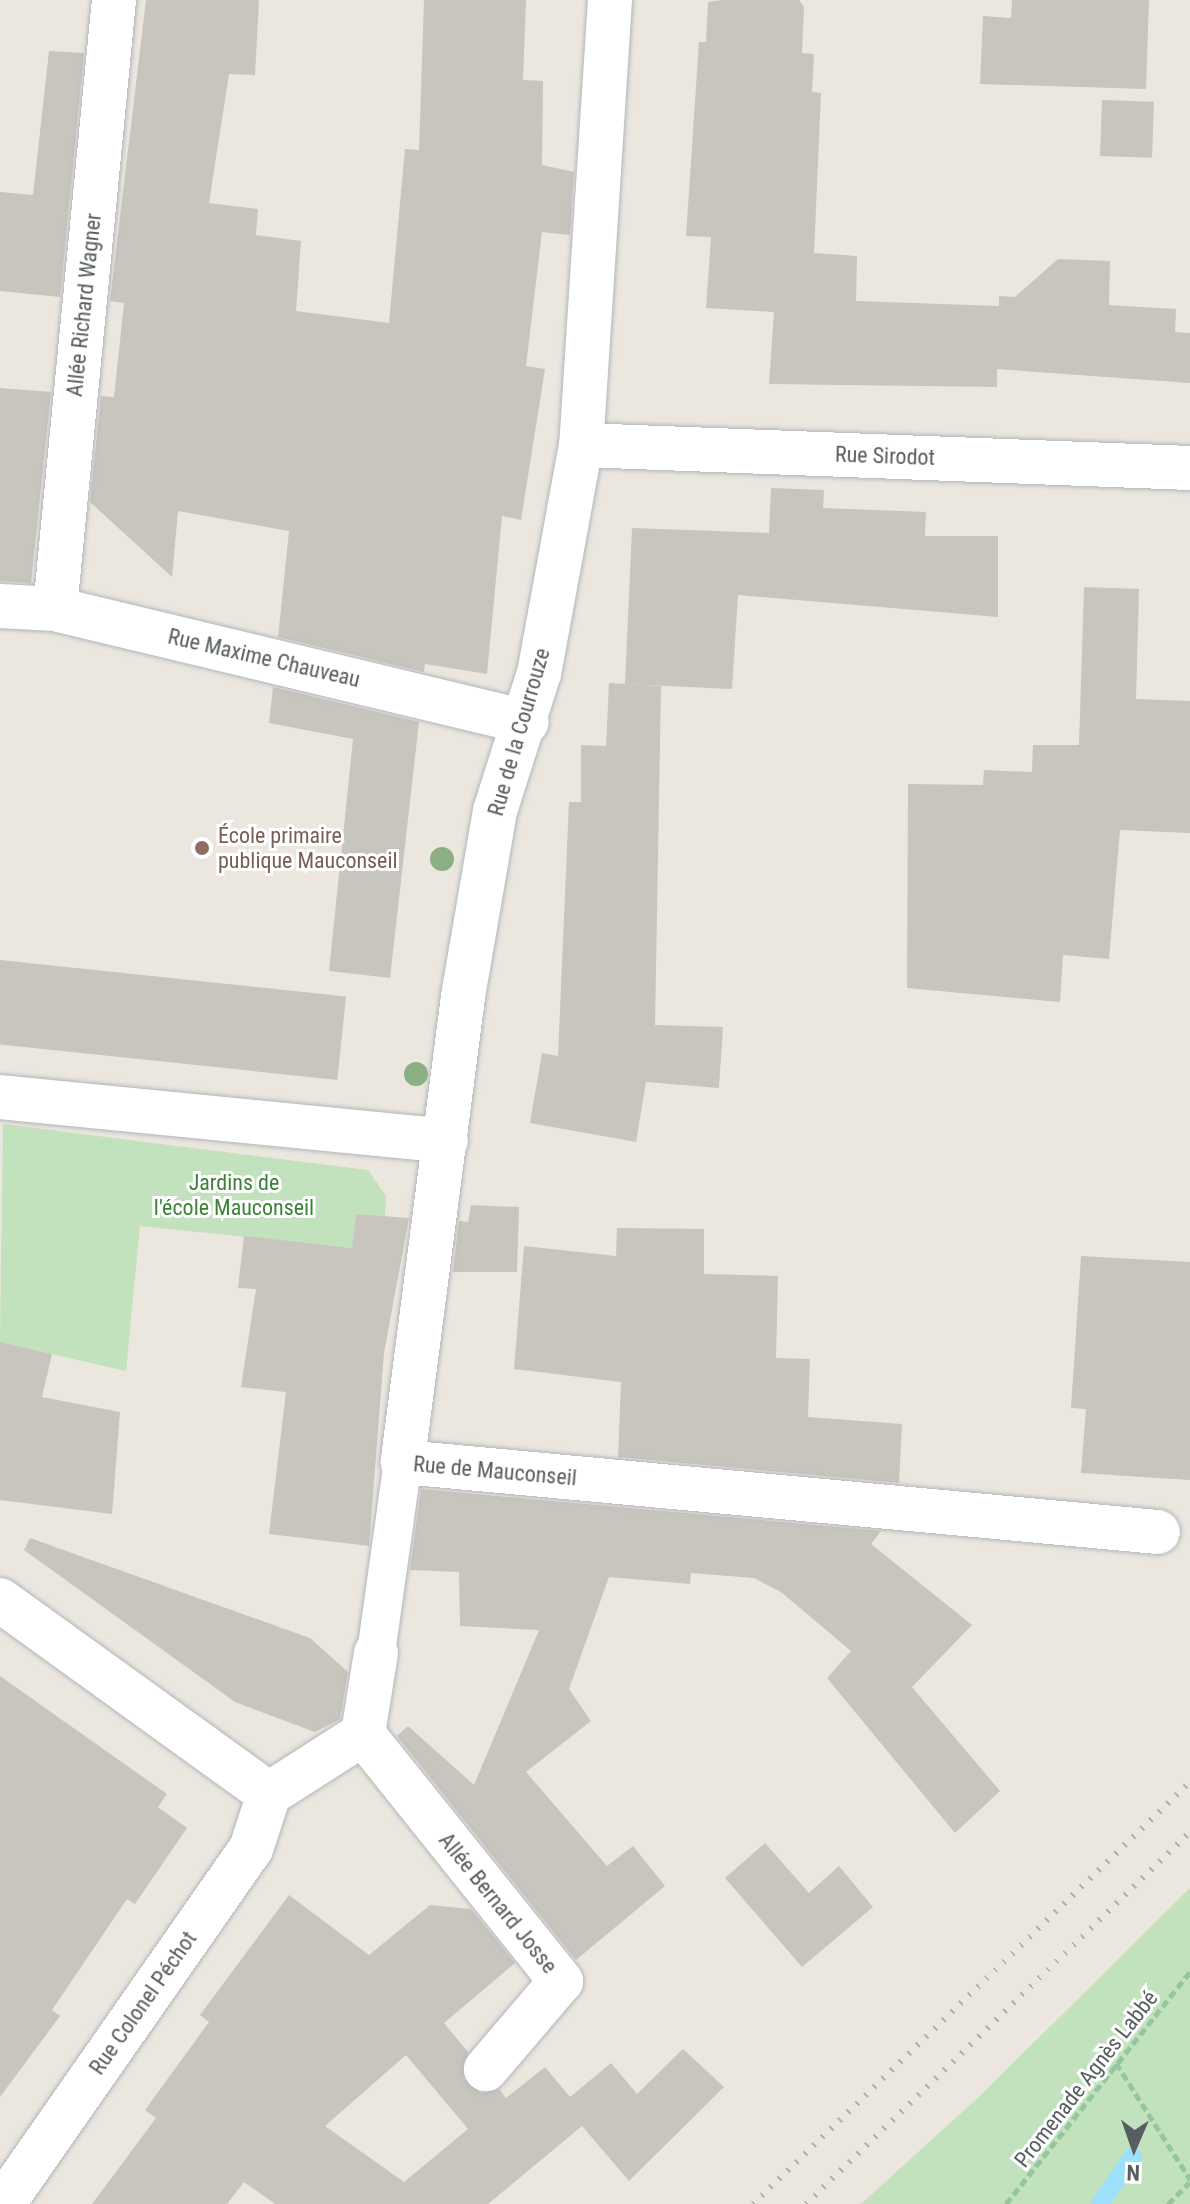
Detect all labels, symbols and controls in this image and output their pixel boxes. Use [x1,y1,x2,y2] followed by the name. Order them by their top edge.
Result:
[61,212,107,398] street label: Allée Richard Wagner
[835,441,935,471] street label: Rue Sirodot
[165,623,363,693] street label: Rue Maxime Chauveau
[482,645,556,819] street label: Rue de la Courrouze
[218,822,398,874] place label: École primaire publique Mauconseil
[193,839,211,857] marker: École primaire publique Mauconseil
[154,1169,314,1220] park label: Jardins de l'école Mauconseil
[412,1451,578,1491] street label: Rue de Mauconseil
[433,1827,563,1979] street label: Allée Bernard Josse
[84,1926,202,2080] street label: Rue Colonel Péchot
[1009,1986,1163,2172] street label: Promenade Agnès Labbé
[1094,2108,1174,2188] north arrow
[1126,2160,1140,2185] text: N

